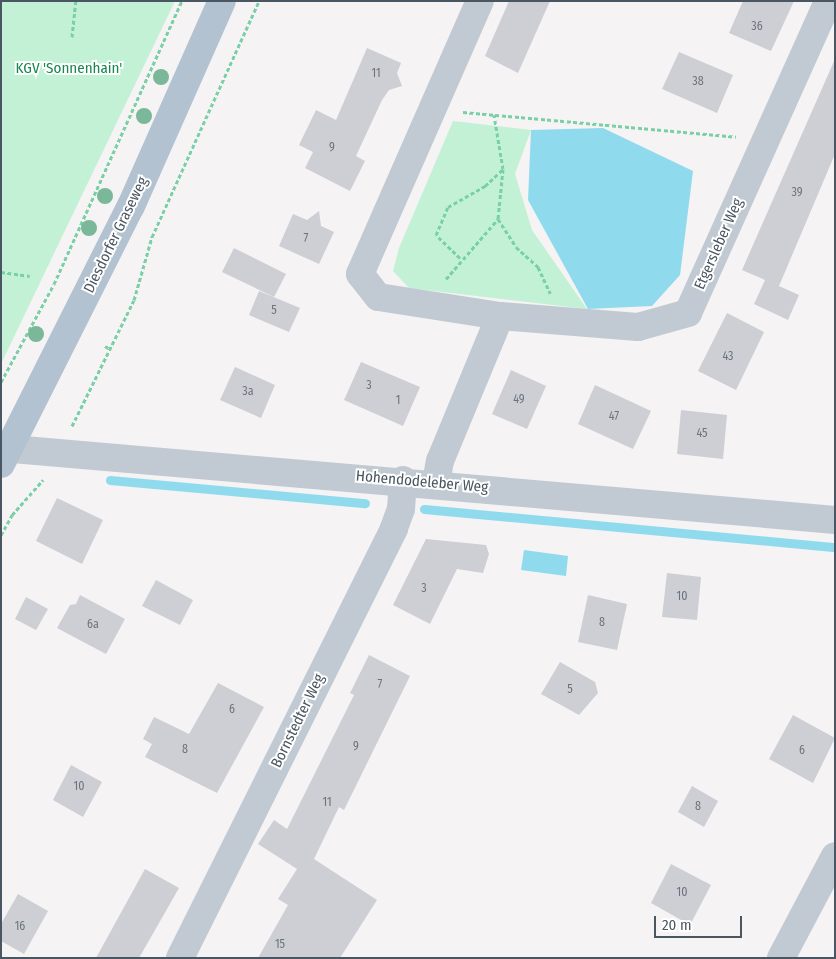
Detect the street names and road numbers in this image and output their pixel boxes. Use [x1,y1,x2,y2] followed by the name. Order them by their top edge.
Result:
[80,174,152,296] street label: Diesdorfer Graseweg
[691,196,747,292] street label: Etgersleber Weg
[355,467,489,497] street label: Hohendodeleber Weg
[268,671,328,771] street label: Bornstedter Weg

